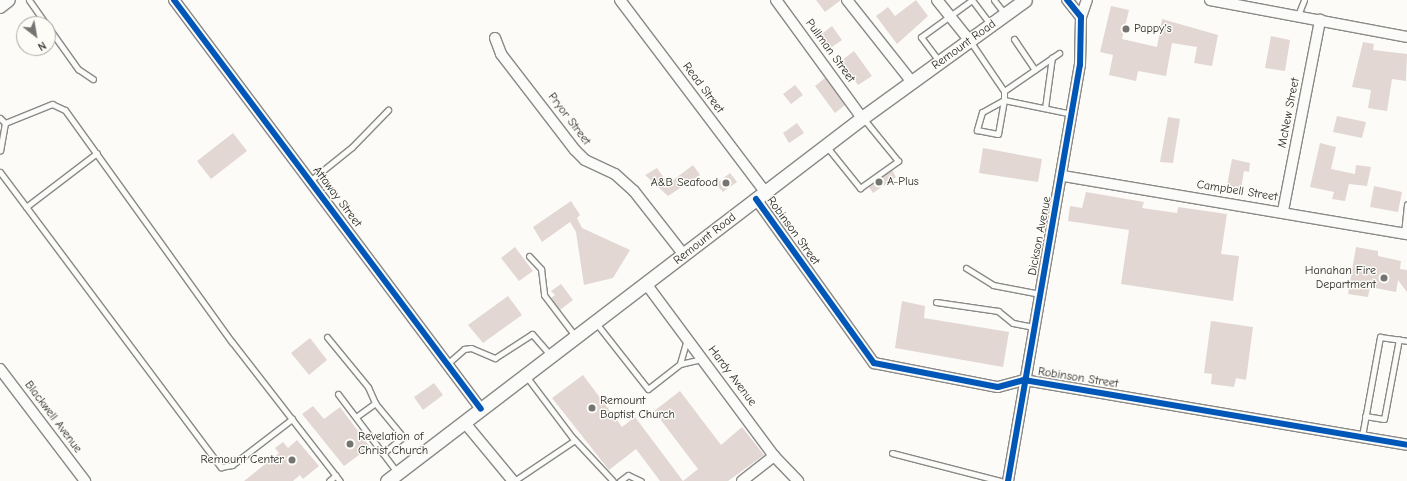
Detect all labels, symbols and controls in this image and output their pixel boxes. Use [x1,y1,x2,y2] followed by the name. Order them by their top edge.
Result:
[16,16,56,56] north arrow
[802,16,858,86] street label: Pullman Street
[929,17,999,73] street label: Remount Road
[1134,22,1172,36] place label: Pappy's
[1121,24,1131,34] marker: Pappy's
[35,38,48,53] text: N
[679,60,727,116] street label: Read Street
[1275,77,1303,149] street label: McNew Street
[545,90,593,148] street label: Pryor Street
[310,164,364,230] street label: Attaway Street
[887,175,919,189] place label: A-Plus
[651,176,718,190] place label: A&B Seafood
[874,177,884,187] marker: A-Plus
[721,178,731,188] marker: A&B Seafood
[1196,178,1278,204] street label: Campbell Street
[763,194,823,268] street label: Robinson Street
[1025,195,1055,277] street label: Dickson Avenue
[671,210,739,268] street label: Remount Road
[1305,264,1376,292] place label: Hanahan Fire Department
[1379,273,1389,283] marker: Hanahan Fire Department
[705,343,759,409] street label: Hardy Avenue
[1037,365,1119,391] street label: Robinson Street
[21,378,85,456] street label: Blackwell Avenue
[600,394,675,422] place label: Remount Baptist Church
[587,403,597,413] marker: Remount Baptist Church
[358,430,428,458] place label: Revelation of Christ Church
[345,439,355,449] marker: Revelation of Christ Church
[201,453,284,467] place label: Remount Center
[287,455,297,465] marker: Remount Center

